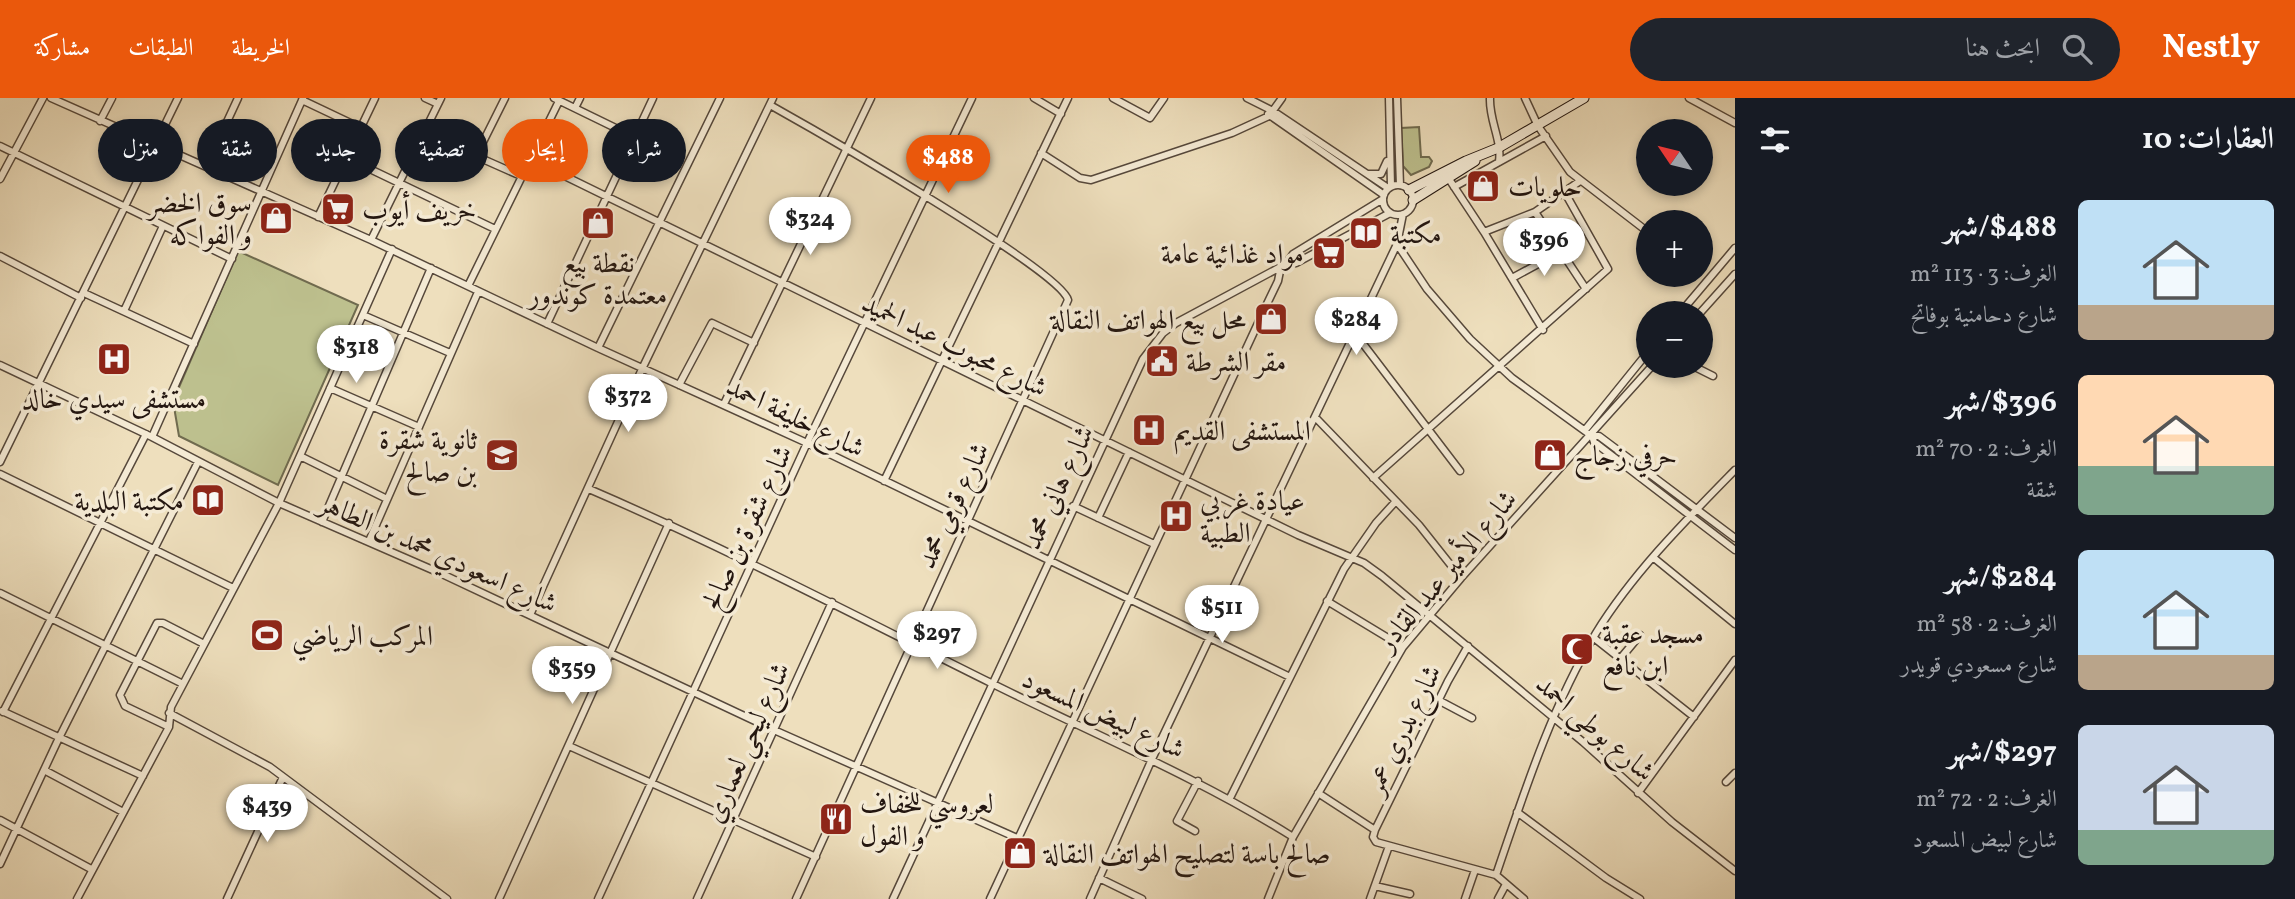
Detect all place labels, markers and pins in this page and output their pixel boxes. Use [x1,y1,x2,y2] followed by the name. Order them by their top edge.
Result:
[907,136,989,195] pin: $488
[1464,167,1502,205] shop icon: حلويات
[1508,169,1582,208] place label: حلويات
[145,185,252,256] place label: سوق الخضر و الفواكه
[319,190,357,228] supermarket icon: خريف أيوب
[362,190,477,231] place label: خريف أيوب
[769,198,851,257] pin: $324
[257,199,295,237] shop icon: سوق الخضر و الفواكه
[579,204,617,242] shop icon: نقطة بيع معتمدة كوندور
[1347,214,1385,252] library icon: مكتبة
[1390,216,1442,255] place label: مكتبة
[1503,218,1585,278] pin: $396
[1310,234,1348,272] supermarket icon: مواد غذائية عامة
[1161,236,1304,275] place label: مواد غذائية عامة
[526,245,667,316] place label: نقطة بيع معتمدة كوندور
[1315,298,1397,357] pin: $284
[1252,300,1290,338] shop icon: محل بيع الهواتف النقالة
[1048,302,1246,345] place label: محل بيع الهواتف النقالة
[315,326,397,385] pin: $318
[95,340,133,378] hospital icon: مستشفى سيدي خالد
[1143,342,1181,380] public building icon: مقر الشرطة
[1186,344,1286,383] place label: مقر الشرطة
[587,374,669,434] pin: $372
[22,381,206,421] place label: مستشفى سيدي خالد
[1130,411,1168,449] hospital icon: المستشفى القديم
[1174,413,1311,455] place label: المستشفى القديم
[379,422,478,496] place label: ثانوية شقرة بن صالح
[483,436,521,474] school or university icon: ثانوية شقرة بن صالح
[1531,436,1569,474] shop icon: حرفي زجاج
[1574,438,1677,481] place label: حرفي زجاج
[189,481,227,519] library icon: مكتبة البلدية
[74,483,184,522] place label: مكتبة البلدية
[1200,483,1305,554] place label: عيادة غربي الطبية
[1157,497,1195,535] hospital icon: عيادة غربي الطبية
[1181,586,1263,645] pin: $511
[896,612,978,671] pin: $297
[248,616,286,654] sports icon: المركب الرياضي
[1602,616,1704,691] place label: مسجد عقبة ابن نافع
[292,618,433,662] place label: المركب الرياضي
[1558,630,1596,668] mosque icon: مسجد عقبة ابن نافع
[531,646,613,706] pin: $359
[226,784,308,844] pin: $439
[860,786,994,857] place label: لعروسي للخفاف و الفول
[817,800,855,838] restaurant icon: لعروسي للخفاف و الفول
[1001,834,1039,872] shop icon: صالح باسة لتصليح الهواتف النقالة
[1042,836,1331,878] place label: صالح باسة لتصليح الهواتف النقالة

